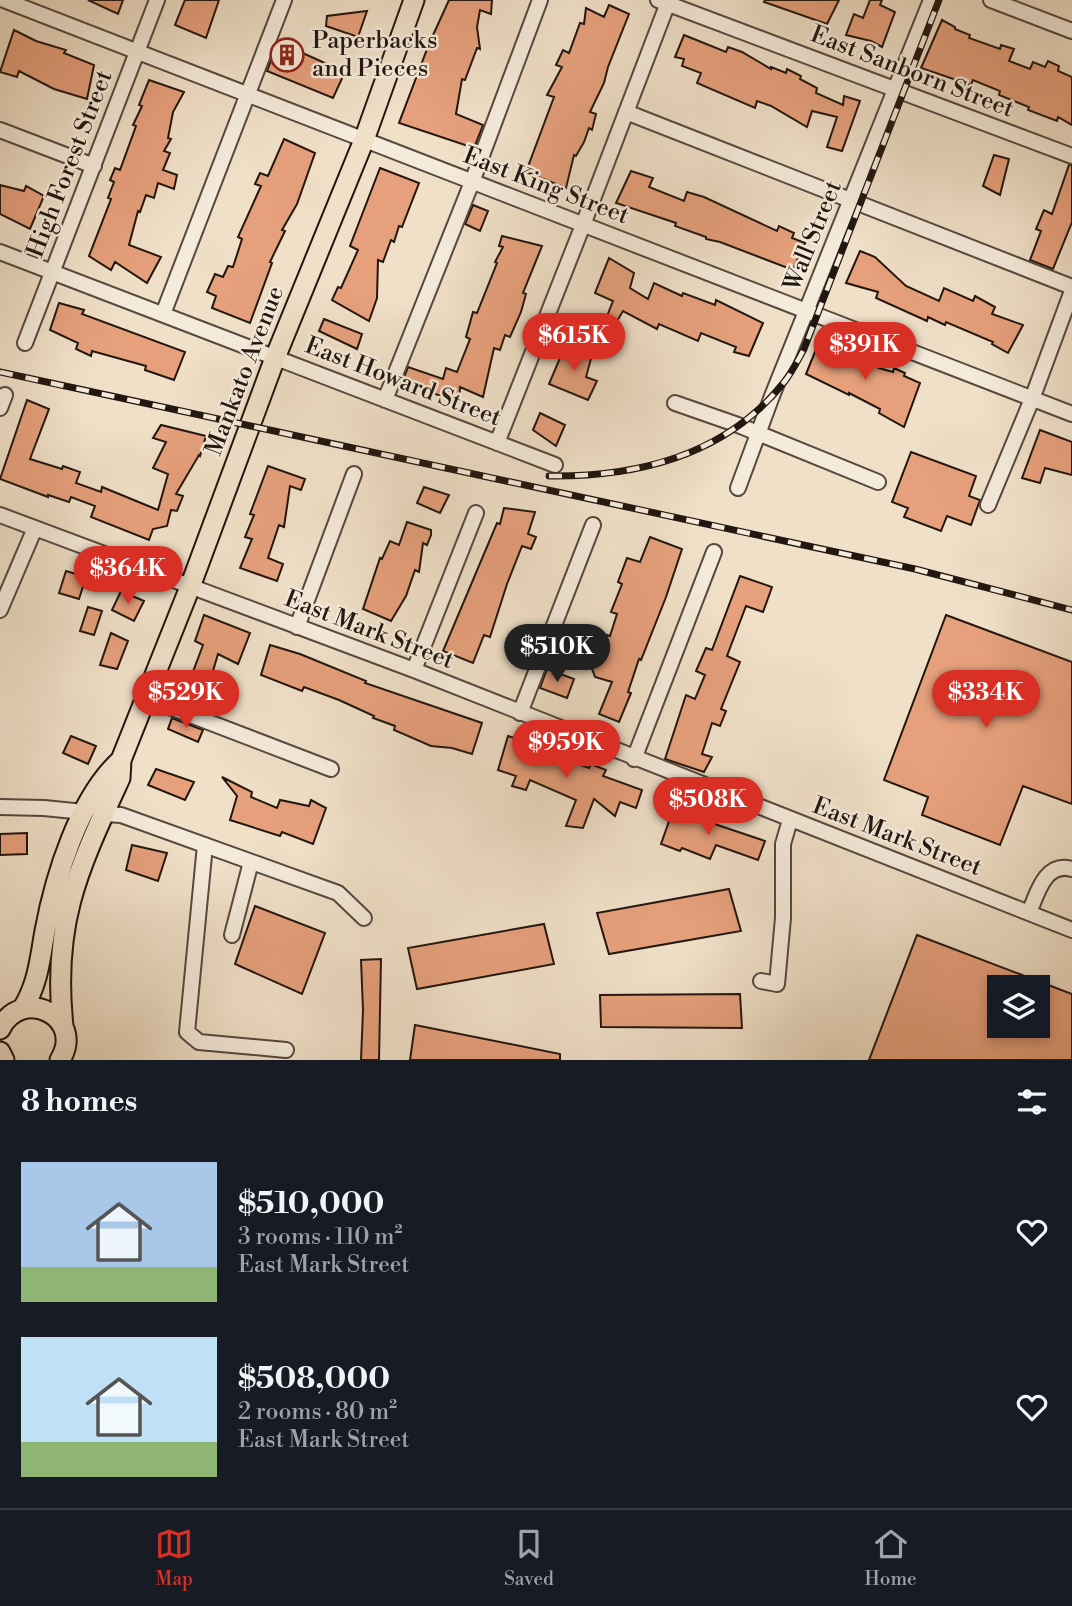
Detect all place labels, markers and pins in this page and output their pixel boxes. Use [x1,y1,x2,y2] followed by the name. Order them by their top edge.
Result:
[312,26,437,84] place label: Paperbacks and Pieces
[268,36,306,74] building icon: Paperbacks and Pieces
[525,314,623,373] pin: $615K
[816,322,914,382] pin: $391K
[79,546,177,606] pin: $364K
[508,624,606,684] pin: $510K
[137,670,235,730] pin: $529K
[937,670,1035,730] pin: $334K
[517,720,615,780] pin: $959K
[659,778,757,837] pin: $508K

